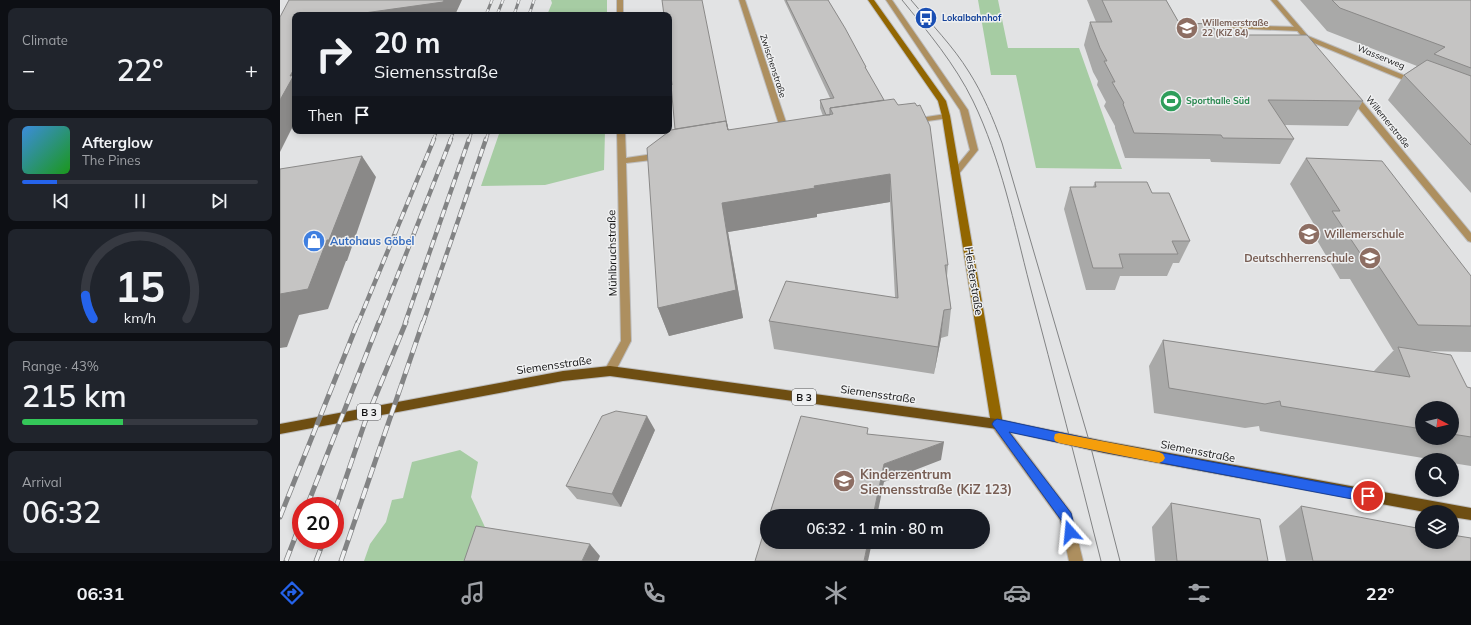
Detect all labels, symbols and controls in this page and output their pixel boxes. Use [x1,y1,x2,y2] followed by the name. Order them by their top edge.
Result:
[913,5,939,31] bus stop icon: Lokalbahnhof
[942,12,1002,23] place label: Lokalbahnhof
[1174,15,1200,41] school or university icon: Willemerstraße 22 (KiZ 84)
[1202,17,1269,38] place label: Willemerstraße 22 (KiZ 84)
[374,25,440,60] text: 20 m
[308,28,360,80] icon: right
[22,32,68,48] text: Climate
[758,33,789,99] street label: Zwischenstraße
[1356,42,1407,71] street label: Wasserweg
[116,51,164,89] text: 22°
[22,56,35,84] text: −
[245,56,258,84] text: +
[374,60,498,83] text: Siemensstraße
[1158,88,1184,114] sports icon: Sporthalle Süd
[1364,93,1413,150] street label: Willemerstraße
[1186,95,1250,106] place label: Sporthalle Süd
[351,104,373,126] icon: arrive
[308,106,343,125] text: Then
[82,133,153,152] text: Afterglow
[82,152,141,168] text: The Pines
[50,190,72,212] icon: previous
[129,190,151,212] icon: pause
[208,190,230,212] icon: next
[604,210,620,296] street label: Mühlbruchstraße
[1296,221,1322,247] school or university icon: Willemerschule
[1324,227,1404,241] place label: Willemerschule
[301,228,327,254] shop icon: Autohaus Göbel
[330,234,414,248] place label: Autohaus Göbel
[1357,245,1383,271] school or university icon: Deutschherrenschule
[962,246,986,316] street label: Heisterstraße
[1244,251,1354,265] place label: Deutschherrenschule
[115,259,165,311] text: 15
[124,308,156,326] text: km/h
[516,353,592,377] street label: Siemensstraße
[22,358,99,374] text: Range · 43%
[22,377,127,415] text: 215 km
[840,382,916,406] street label: Siemensstraße
[792,389,816,405] road number: B 3
[1415,401,1459,445] north arrow
[1415,401,1459,549] map controls
[357,404,381,420] road number: B 3
[1159,437,1237,465] street label: Siemensstraße
[1415,453,1459,497] button: search
[860,466,1012,497] place label: Kinderzentrum Siemensstraße (KiZ 123)
[831,468,857,494] school or university icon: Kinderzentrum Siemensstraße (KiZ 123)
[22,474,62,490] text: Arrival
[1351,479,1385,513] pin
[1357,485,1379,507] icon: arrive
[22,493,101,531] text: 06:32
[292,497,344,549] speed limit sign: 20
[1415,505,1459,549] button: layers
[1049,511,1091,553] position arrow
[806,519,944,538] text: 06:32 · 1 min · 80 m
[278,579,306,607] icon: directions
[459,579,487,607] icon: music
[640,579,668,607] icon: phone
[822,579,850,607] icon: climate
[1003,579,1031,607] icon: car
[1185,579,1213,607] icon: filters
[77,582,124,605] text: 06:31
[1366,582,1394,605] text: 22°

